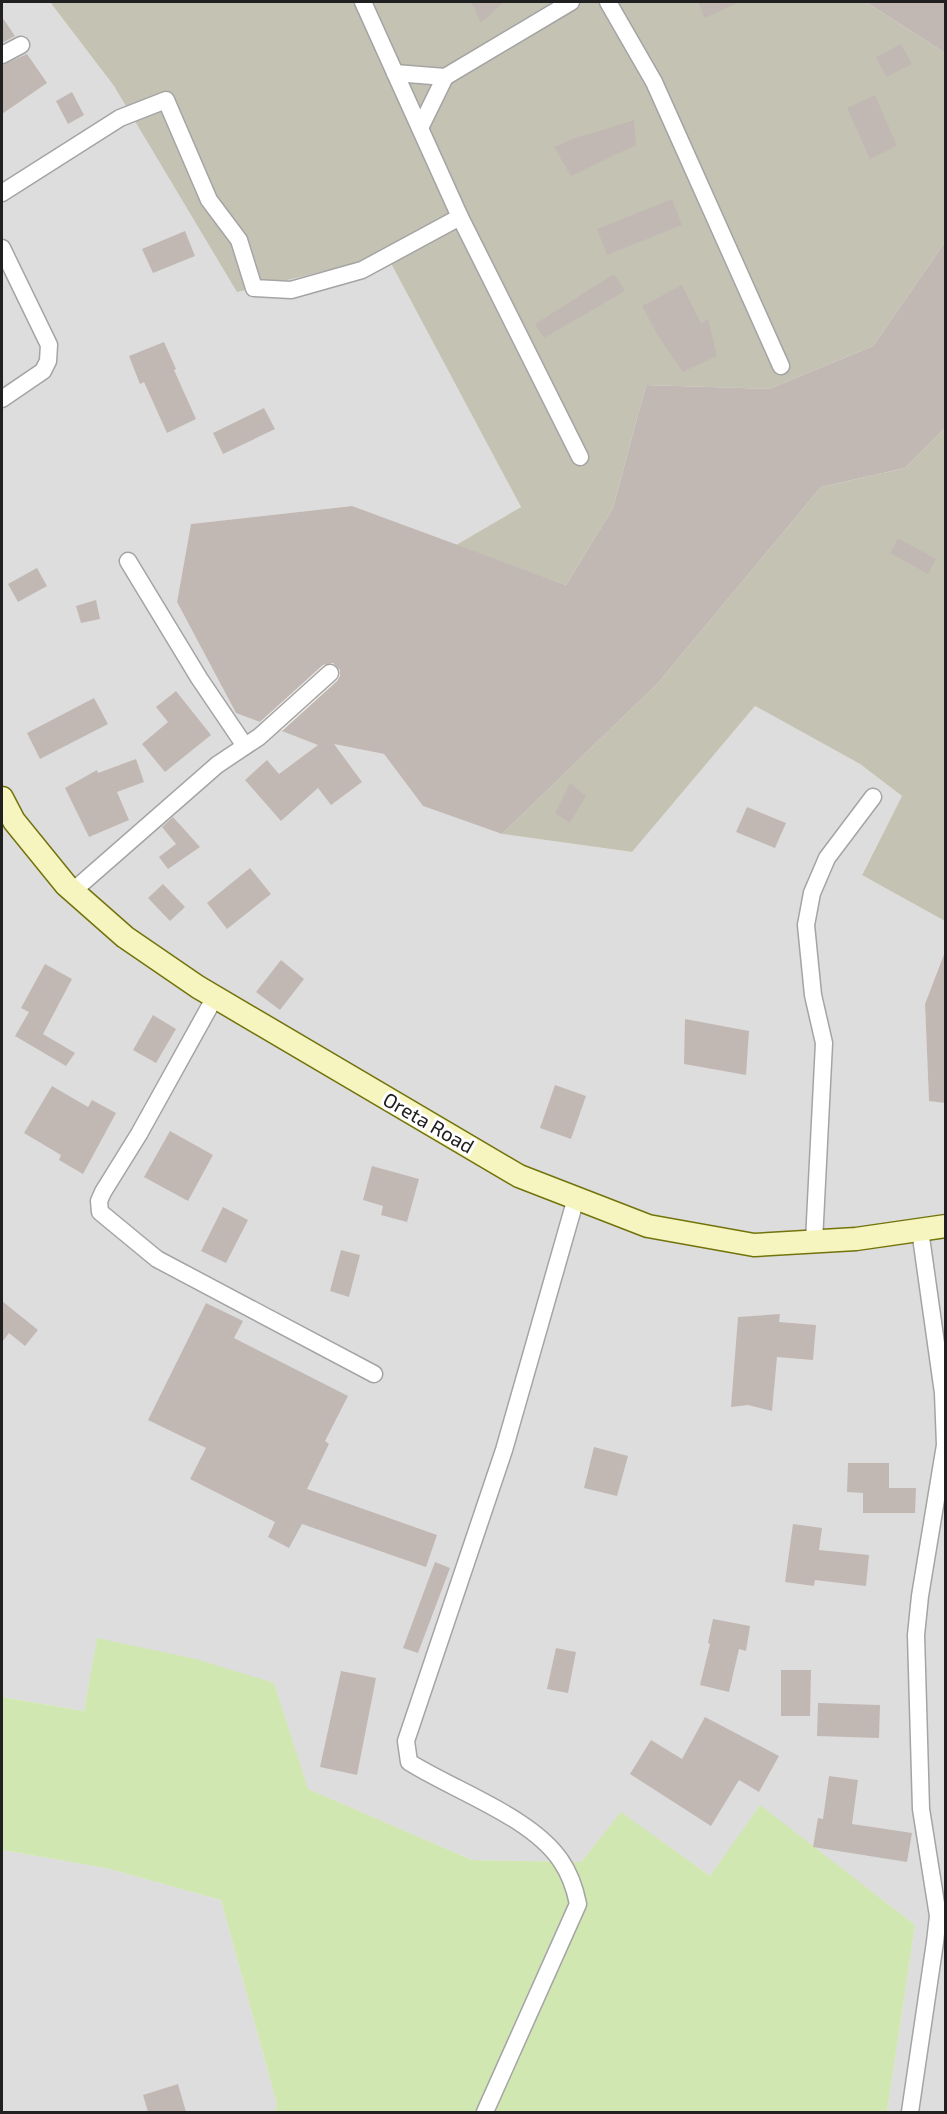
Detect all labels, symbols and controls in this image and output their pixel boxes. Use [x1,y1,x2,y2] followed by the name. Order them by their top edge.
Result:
[379,1086,479,1158] street label: Oreta Road

